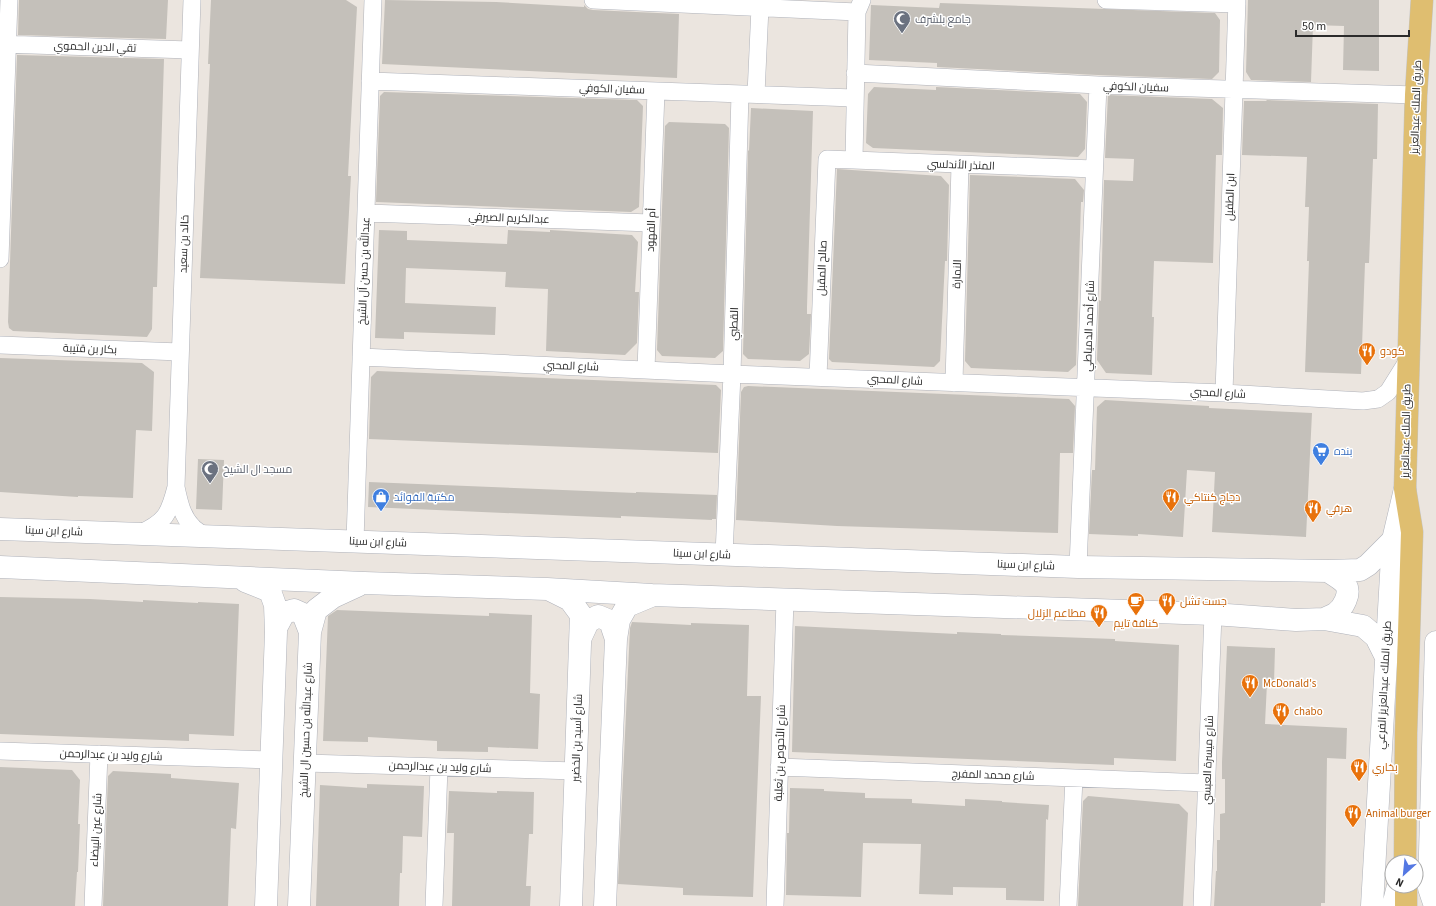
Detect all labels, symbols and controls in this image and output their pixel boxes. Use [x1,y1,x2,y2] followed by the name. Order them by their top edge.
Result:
[892,9,912,34] mosque icon: جامع بلشرف
[915,12,971,27] place label: جامع بلشرف
[1296,12,1409,38] scale bar
[1302,18,1326,35] text: 50 m
[53,38,137,57] street label: تقي الدين الحموي
[1407,60,1425,155] street label: طريق الملك عبدالعزيز
[1103,78,1169,97] street label: سفيان الكوفي
[579,80,645,99] street label: سفيان الكوفي
[927,156,995,174] street label: المنذر الأندلسي
[1222,173,1238,221] street label: ابن الطفيل
[643,208,659,252] street label: أم الفهود
[468,209,550,228] street label: عبدالكريم الصيرفي
[175,215,193,273] street label: خالد بن سعيد
[354,216,373,326] street label: عبدالله بن حسن آل الشيخ
[814,240,830,296] street label: صالح المقبل
[949,259,965,289] street label: النمارة
[1080,280,1099,372] street label: شارع أحمد الدمياطي
[726,307,743,341] street label: القطبي
[63,341,117,357] street label: بكار بن قتيبة
[1357,341,1377,366] restaurant icon: كودو
[1380,344,1405,359] place label: كودو
[543,358,599,375] street label: شارع المحبي
[867,371,923,390] street label: شارع المحبي
[1190,384,1246,403] street label: شارع المحبي
[1398,384,1414,479] street label: طريق الملك عبدالعزيز
[1311,441,1331,466] supermarket icon: بنده
[1334,444,1353,459] place label: بنده
[200,459,220,484] mosque icon: مسجد ال الشيخ
[223,462,292,477] place label: مسجد ال الشيخ
[371,487,391,512] shop icon: مكتبة الفوائد
[1161,487,1181,512] restaurant icon: دجاج كنتاكي
[394,490,454,505] place label: مكتبة الفوائد
[1184,490,1240,506] place label: دجاج كنتاكي
[1303,498,1323,523] restaurant icon: هرفي
[1326,501,1352,517] place label: هرفي
[25,522,83,540] street label: شارع ابن سينا
[349,533,407,551] street label: شارع ابن سينا
[673,545,731,563] street label: شارع ابن سينا
[997,556,1055,574] street label: شارع ابن سينا
[1126,591,1146,616] cafe icon: كنافة تايم
[1157,591,1177,616] restaurant icon: جست تشل
[1180,594,1227,609] place label: جست تشل
[1089,603,1109,628] restaurant icon: مطاعم الزلال
[1028,606,1086,621] place label: مطاعم الزلال
[1114,616,1159,631] place label: كنافة تايم
[1373,620,1396,750] street label: طريق الملك عبدالعزيز الفرعي
[295,662,316,798] street label: شارع عبدالله بن حسين ال الشيخ
[1240,673,1260,698] restaurant icon: McDonald's
[1263,676,1317,691] place label: McDonald's
[568,694,586,783] street label: شارع أسيد بن الخضير
[1271,701,1291,726] restaurant icon: chabo
[771,704,789,802] street label: شارع الأحوص بن ثعلبة
[1294,704,1323,719] place label: chabo
[1199,715,1217,805] street label: شارع ميسرة العبسي
[59,746,163,764] street label: شارع وليد بن عبدالرحمن
[1349,757,1369,782] restaurant icon: بخاري
[388,758,492,776] street label: شارع وليد بن عبدالرحمن
[1372,760,1398,776] place label: بخاري
[951,766,1035,784] street label: شارع محمد المفرج
[87,793,105,867] street label: شارع عين البيضاء
[1343,803,1363,828] restaurant icon: Animal burger
[1366,806,1431,821] place label: Animal burger
[1384,854,1424,894] north arrow
[1393,874,1406,891] text: N

